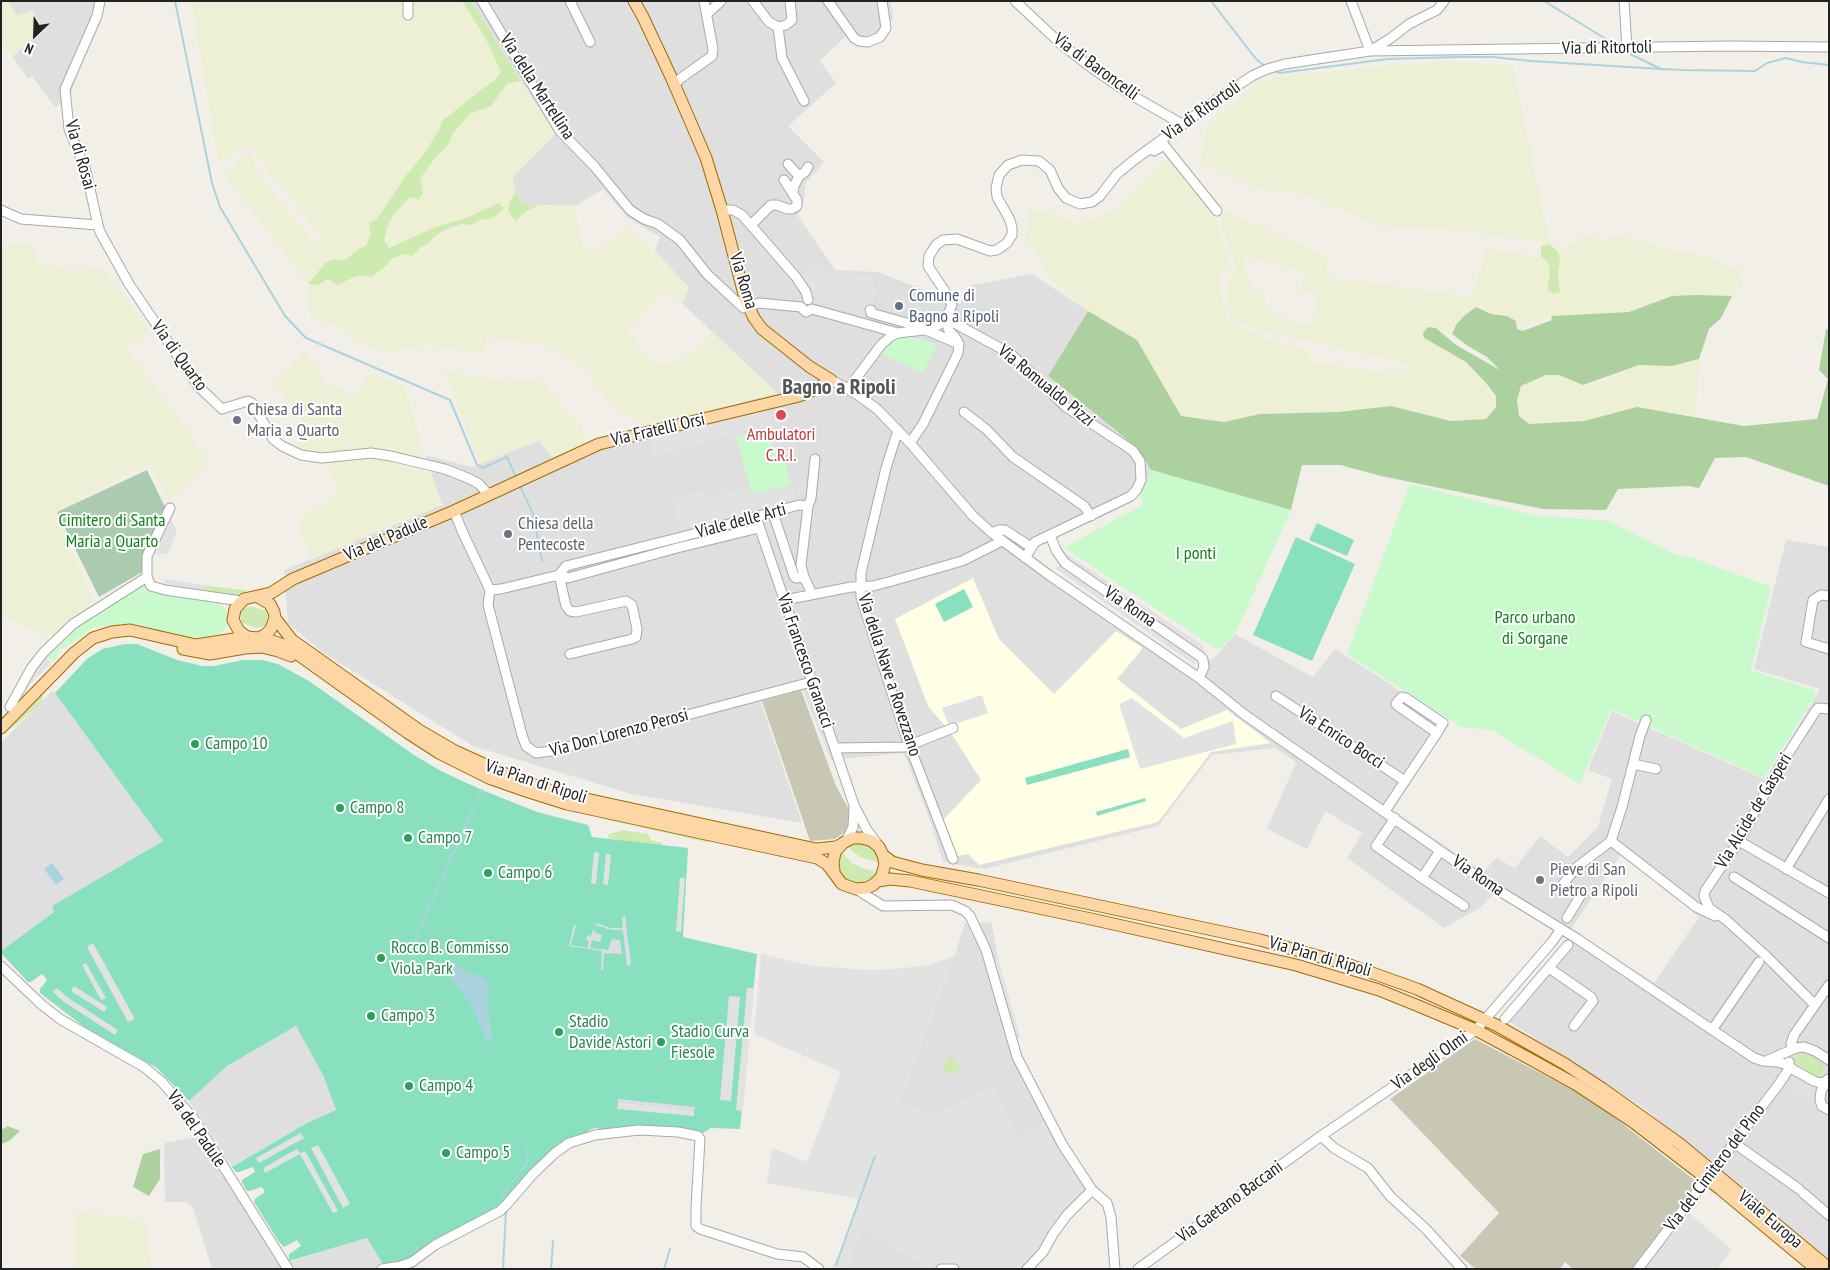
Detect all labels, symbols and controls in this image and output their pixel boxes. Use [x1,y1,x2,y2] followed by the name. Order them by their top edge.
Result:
[10,10,60,60] north arrow
[1049,29,1143,105] street label: Via di Baroncelli
[495,30,579,144] street label: Via della Martellina
[1562,36,1652,60] street label: Via di Ritortoli
[22,39,36,58] text: N
[1159,76,1245,146] street label: Via di Ritortoli
[60,118,100,192] street label: Via di Rosai
[724,250,762,312] street label: Via Roma
[909,285,999,328] place label: Comune di Bagno a Ripoli
[893,300,905,312] marker: Comune di Bagno a Ripoli
[146,317,212,395] street label: Via di Quarto
[993,340,1099,432] street label: Via Romualdo Pizzi
[782,375,896,401] district label: Bagno a Ripoli
[247,399,342,442] place label: Chiesa di Santa Maria a Quarto
[774,408,788,422] marker: Ambulatori C.R.I.
[609,409,707,451] street label: Via Fratelli Orsi
[231,414,243,426] marker: Chiesa di Santa Maria a Quarto
[747,424,815,466] place label: Ambulatori C.R.I.
[694,499,788,543] street label: Viale delle Arti
[58,510,166,552] park label: Cimitero di Santa Maria a Quarto
[341,512,431,566] street label: Via del Padule
[518,513,593,556] place label: Chiesa della Pentecoste
[502,528,514,540] marker: Chiesa della Pentecoste
[1176,543,1216,565] park label: I ponti
[1100,582,1160,632] street label: Via Roma
[772,591,838,731] street label: Via Francesco Granacci
[853,591,925,759] street label: Via della Nave a Rovezzano
[1495,607,1575,650] park label: Parco urbano di Sorgane
[1294,702,1388,774] street label: Via Enrico Bocci
[547,704,691,762] street label: Via Don Lorenzo Perosi
[205,733,268,755] place label: Campo 10
[189,738,201,750] marker: Campo 10
[1711,749,1797,873] street label: Via Alcide de Gasperi
[482,755,590,809] street label: Via Pian di Ripoli
[350,797,404,819] place label: Campo 8
[334,802,346,814] marker: Campo 8
[418,827,472,849] place label: Campo 7
[402,832,414,844] marker: Campo 7
[1448,851,1508,901] street label: Via Roma
[1550,859,1638,902] place label: Pieve di San Pietro a Ripoli
[498,862,552,884] place label: Campo 6
[482,867,494,879] marker: Campo 6
[1534,874,1546,886] marker: Pieve di San Pietro a Ripoli
[1266,932,1374,982] street label: Via Pian di Ripoli
[391,937,509,980] place label: Rocco B. Commisso Viola Park
[375,952,387,964] marker: Rocco B. Commisso Viola Park
[381,1005,435,1027] place label: Campo 3
[365,1010,377,1022] marker: Campo 3
[569,1011,652,1054] place label: Stadio Davide Astori
[671,1021,749,1064] place label: Stadio Curva Fiesole
[553,1026,565,1038] marker: Stadio Davide Astori
[1388,1027,1472,1095] street label: Via degli Olmi
[655,1036,667,1048] marker: Stadio Curva Fiesole
[419,1075,473,1097] place label: Campo 4
[403,1080,415,1092] marker: Campo 4
[162,1087,230,1171] street label: Via del Padule
[1660,1100,1770,1236] street label: Via del Cimitero del Pino
[456,1142,510,1164] place label: Campo 5
[440,1147,452,1159] marker: Campo 5
[1173,1156,1287,1248] street label: Via Gaetano Baccani
[1733,1187,1807,1253] street label: Viale Europa

